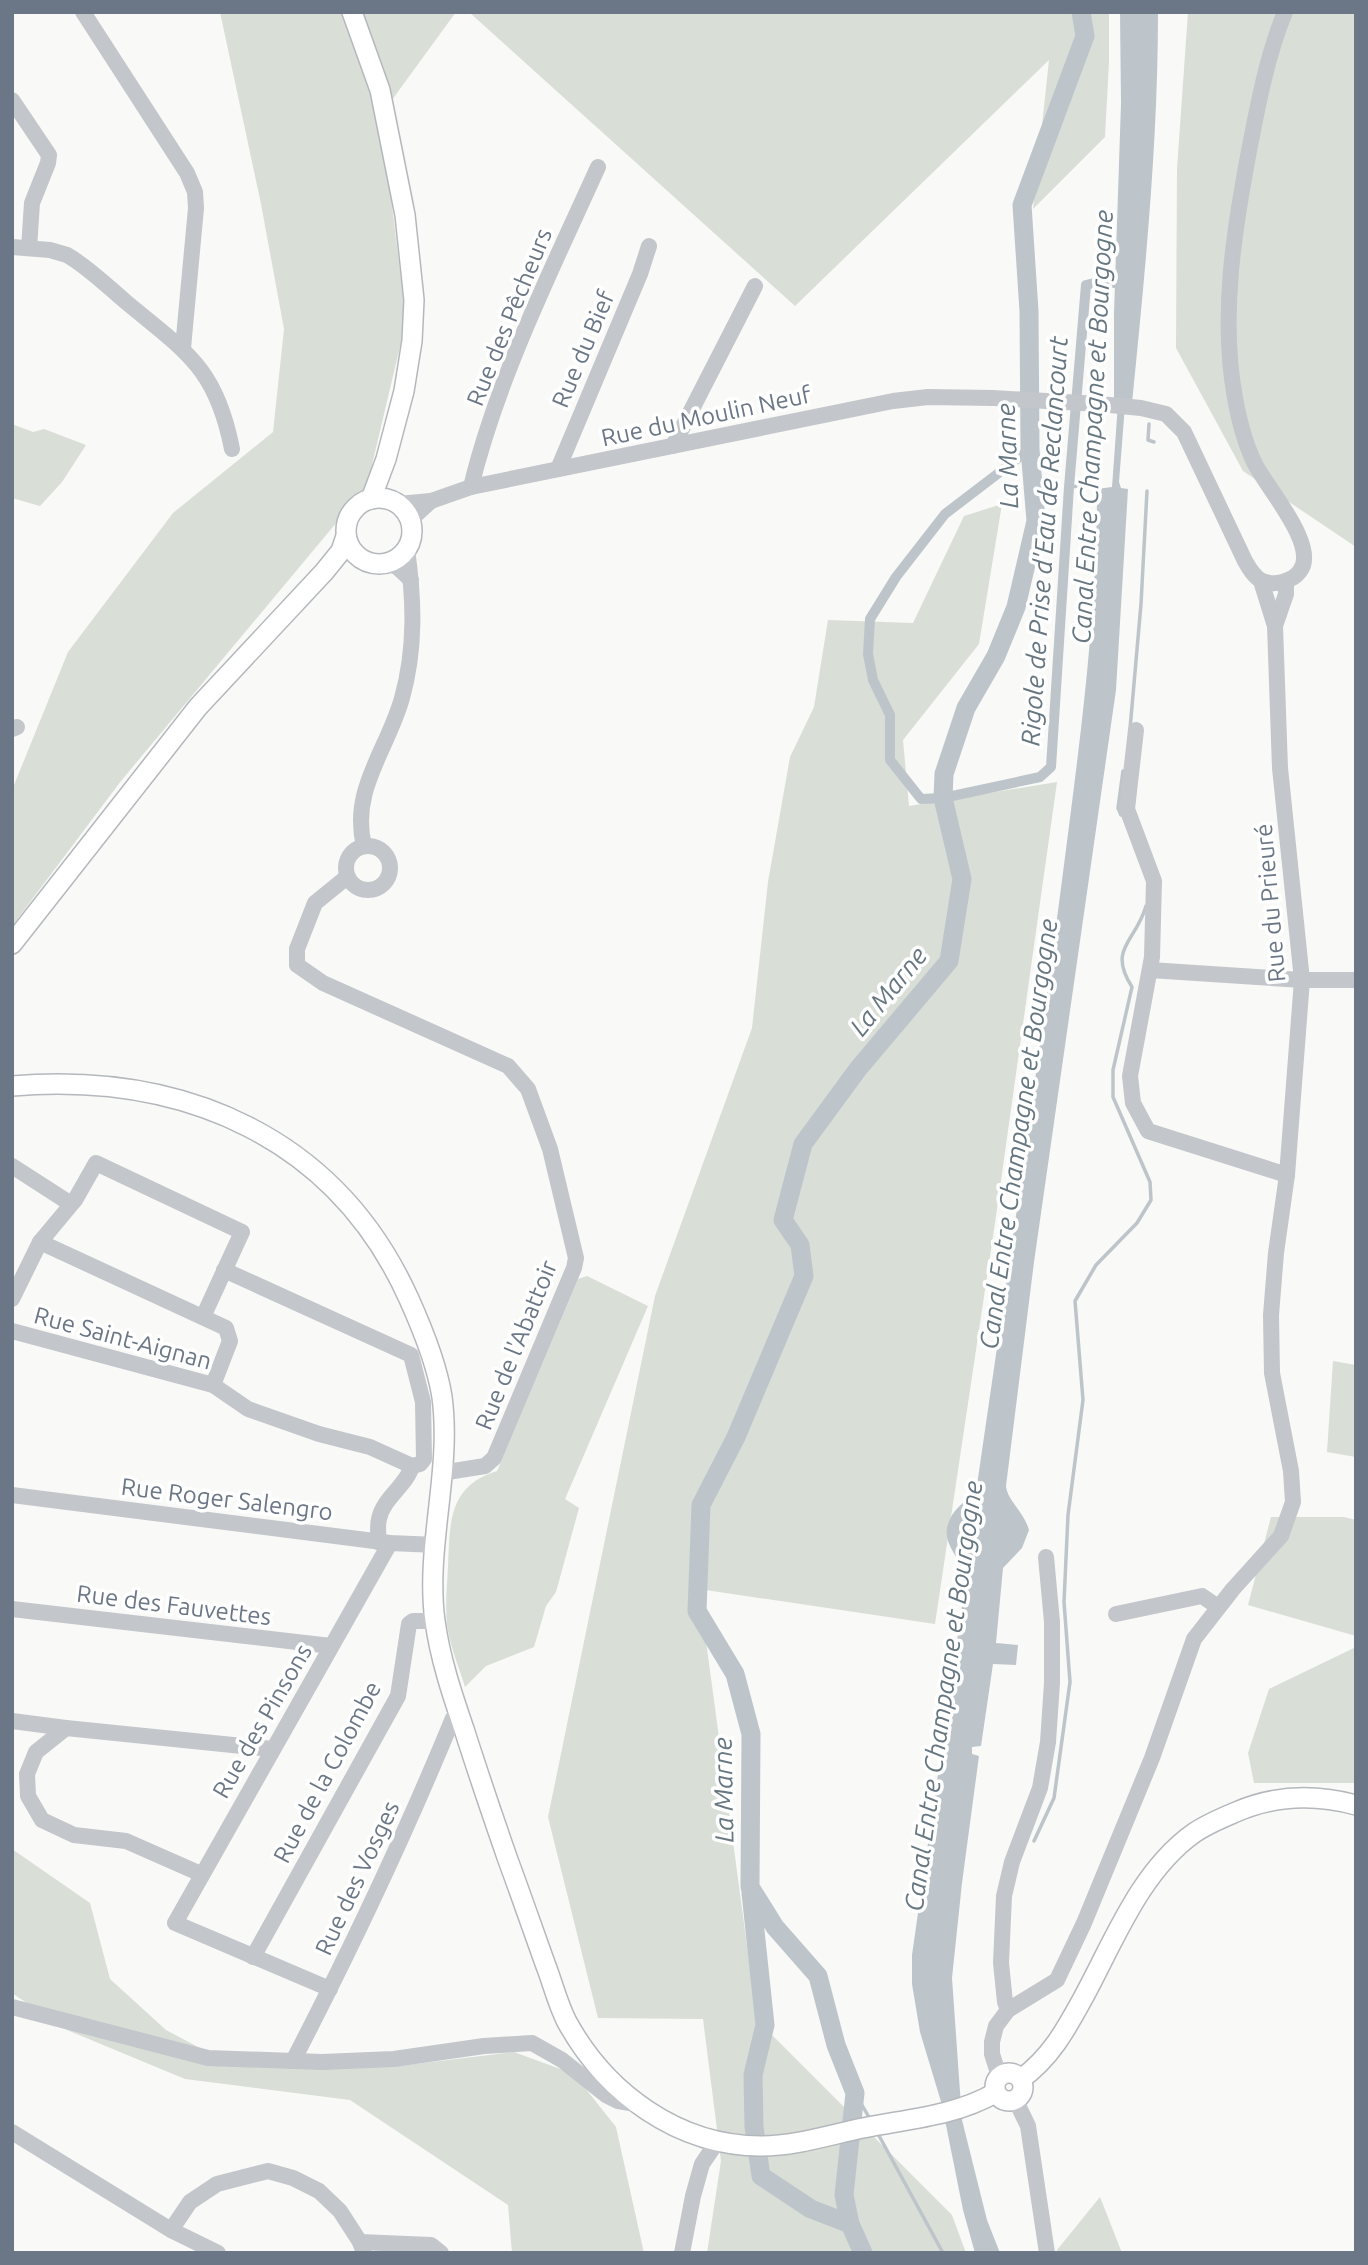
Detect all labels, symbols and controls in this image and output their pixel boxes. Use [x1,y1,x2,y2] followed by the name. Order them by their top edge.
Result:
[1066,209,1118,645] water label: Canal Entre Champagne et Bourgogne
[461,224,557,410] street label: Rue des Pêcheurs
[546,286,620,411] street label: Rue du Bief
[1015,334,1073,747] water label: Rigole de Prise d'Eau de Reclancourt
[599,380,814,451] street label: Rue du Moulin Neuf
[991,403,1023,509] water label: La Marne
[1250,823,1290,983] street label: Rue du Prieuré
[973,917,1063,1351] water label: Canal Entre Champagne et Bourgogne
[844,941,932,1041] water label: La Marne
[470,1256,562,1434] street label: Rue de l'Abattoir
[31,1301,215,1375] street label: Rue Saint-Aignan
[120,1473,334,1525] street label: Rue Roger Salengro
[898,1479,988,1913] water label: Canal Entre Champagne et Bourgogne
[75,1580,273,1630] street label: Rue des Fauvettes
[207,1639,317,1803] street label: Rue des Pinsons
[268,1677,386,1867] street label: Rue de la Colombe
[708,1737,738,1843] water label: La Marne
[309,1797,405,1959] street label: Rue des Vosges

